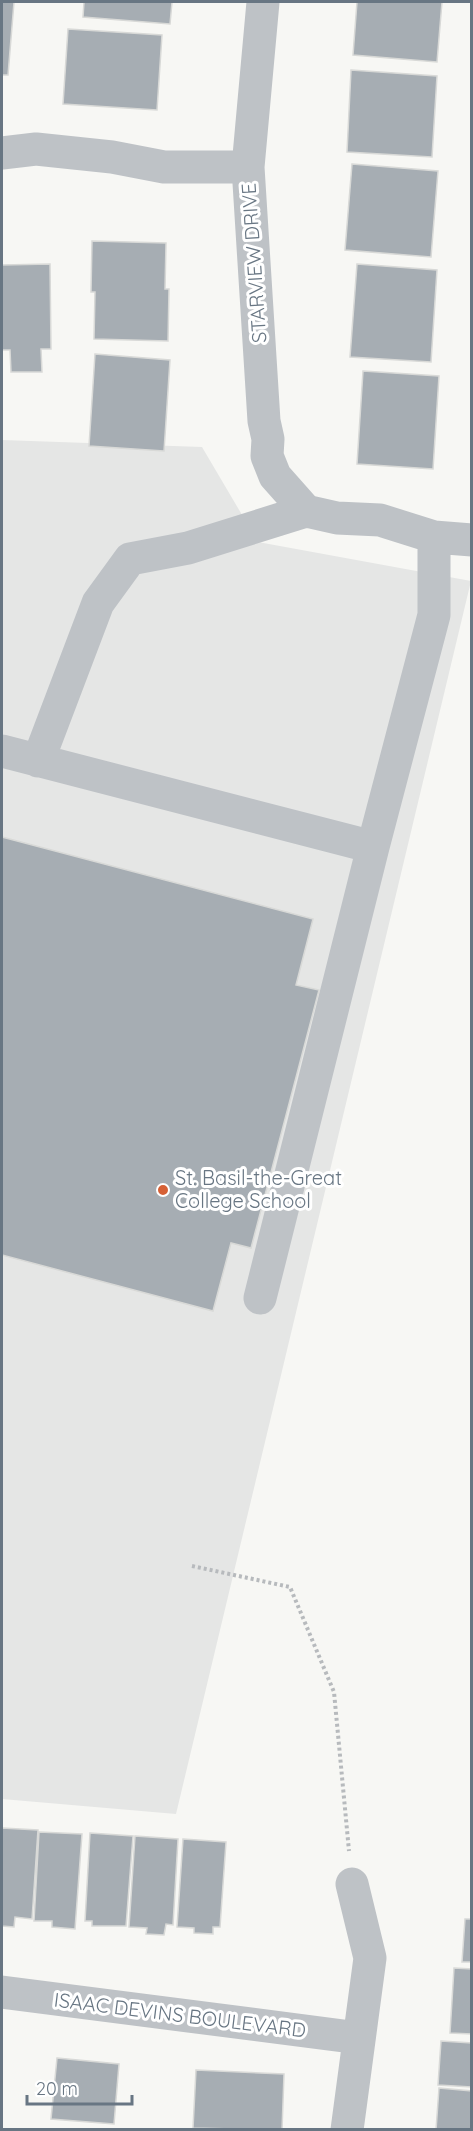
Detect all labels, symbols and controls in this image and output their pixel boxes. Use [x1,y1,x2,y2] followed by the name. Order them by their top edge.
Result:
[235,182,272,344] street label: STARVIEW DRIVE
[175,1165,342,1213] place label: St. Basil-the-Great College School
[156,1183,170,1197] marker: St. Basil-the-Great College School
[53,1987,308,2042] street label: ISAAC DEVINS BOULEVARD
[27,2068,132,2106] scale bar
[36,2077,78,2100] text: 20 m

